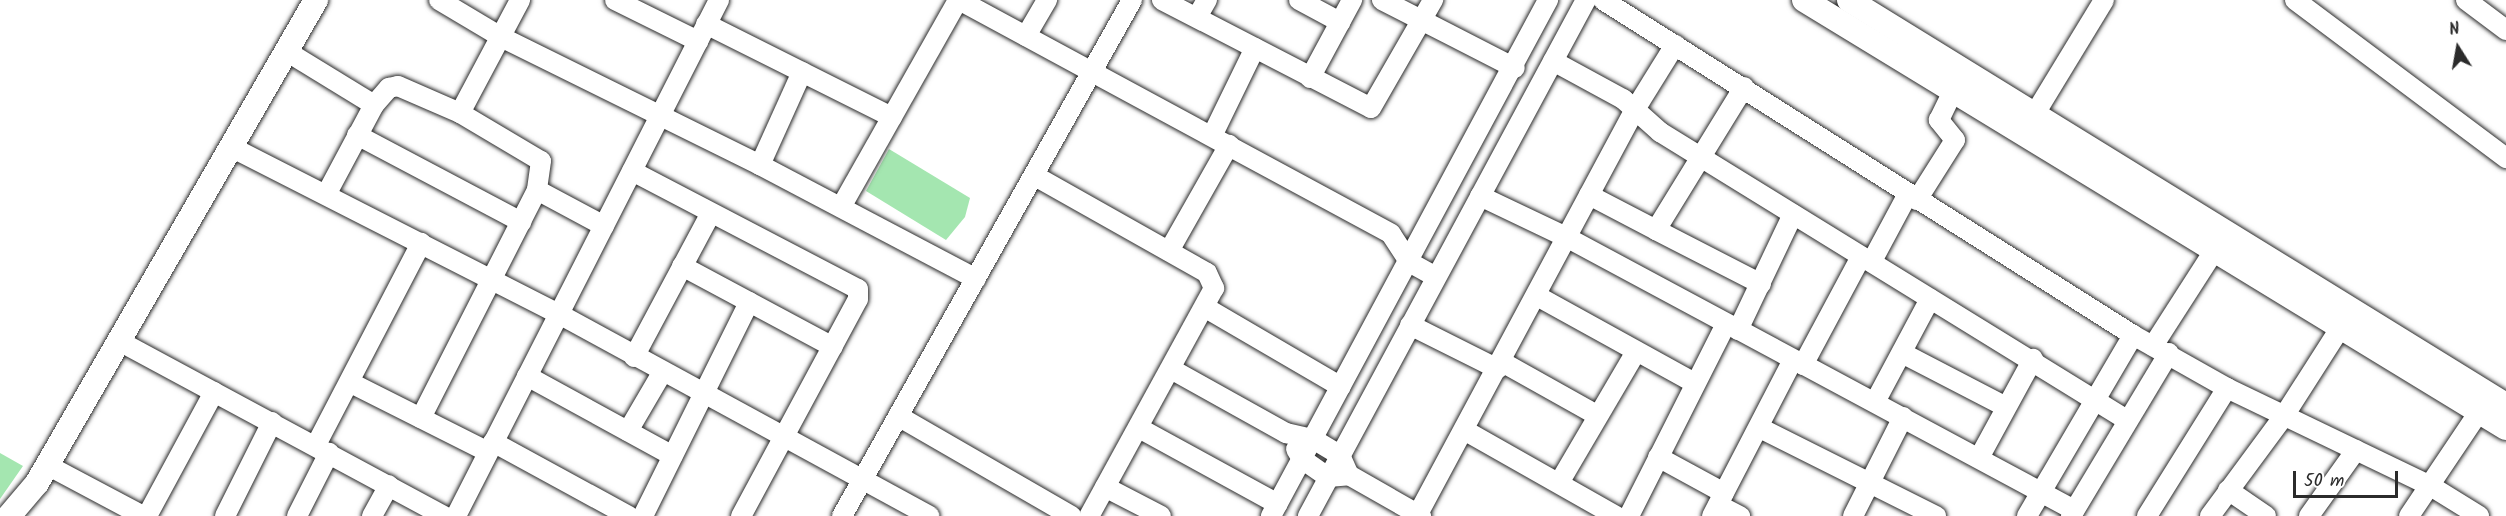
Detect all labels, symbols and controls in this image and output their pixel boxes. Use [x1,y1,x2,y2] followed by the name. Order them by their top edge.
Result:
[2447,17,2462,43] text: N
[2428,18,2488,78] north arrow
[2296,459,2401,497] scale bar
[2304,467,2344,496] text: 50 m

